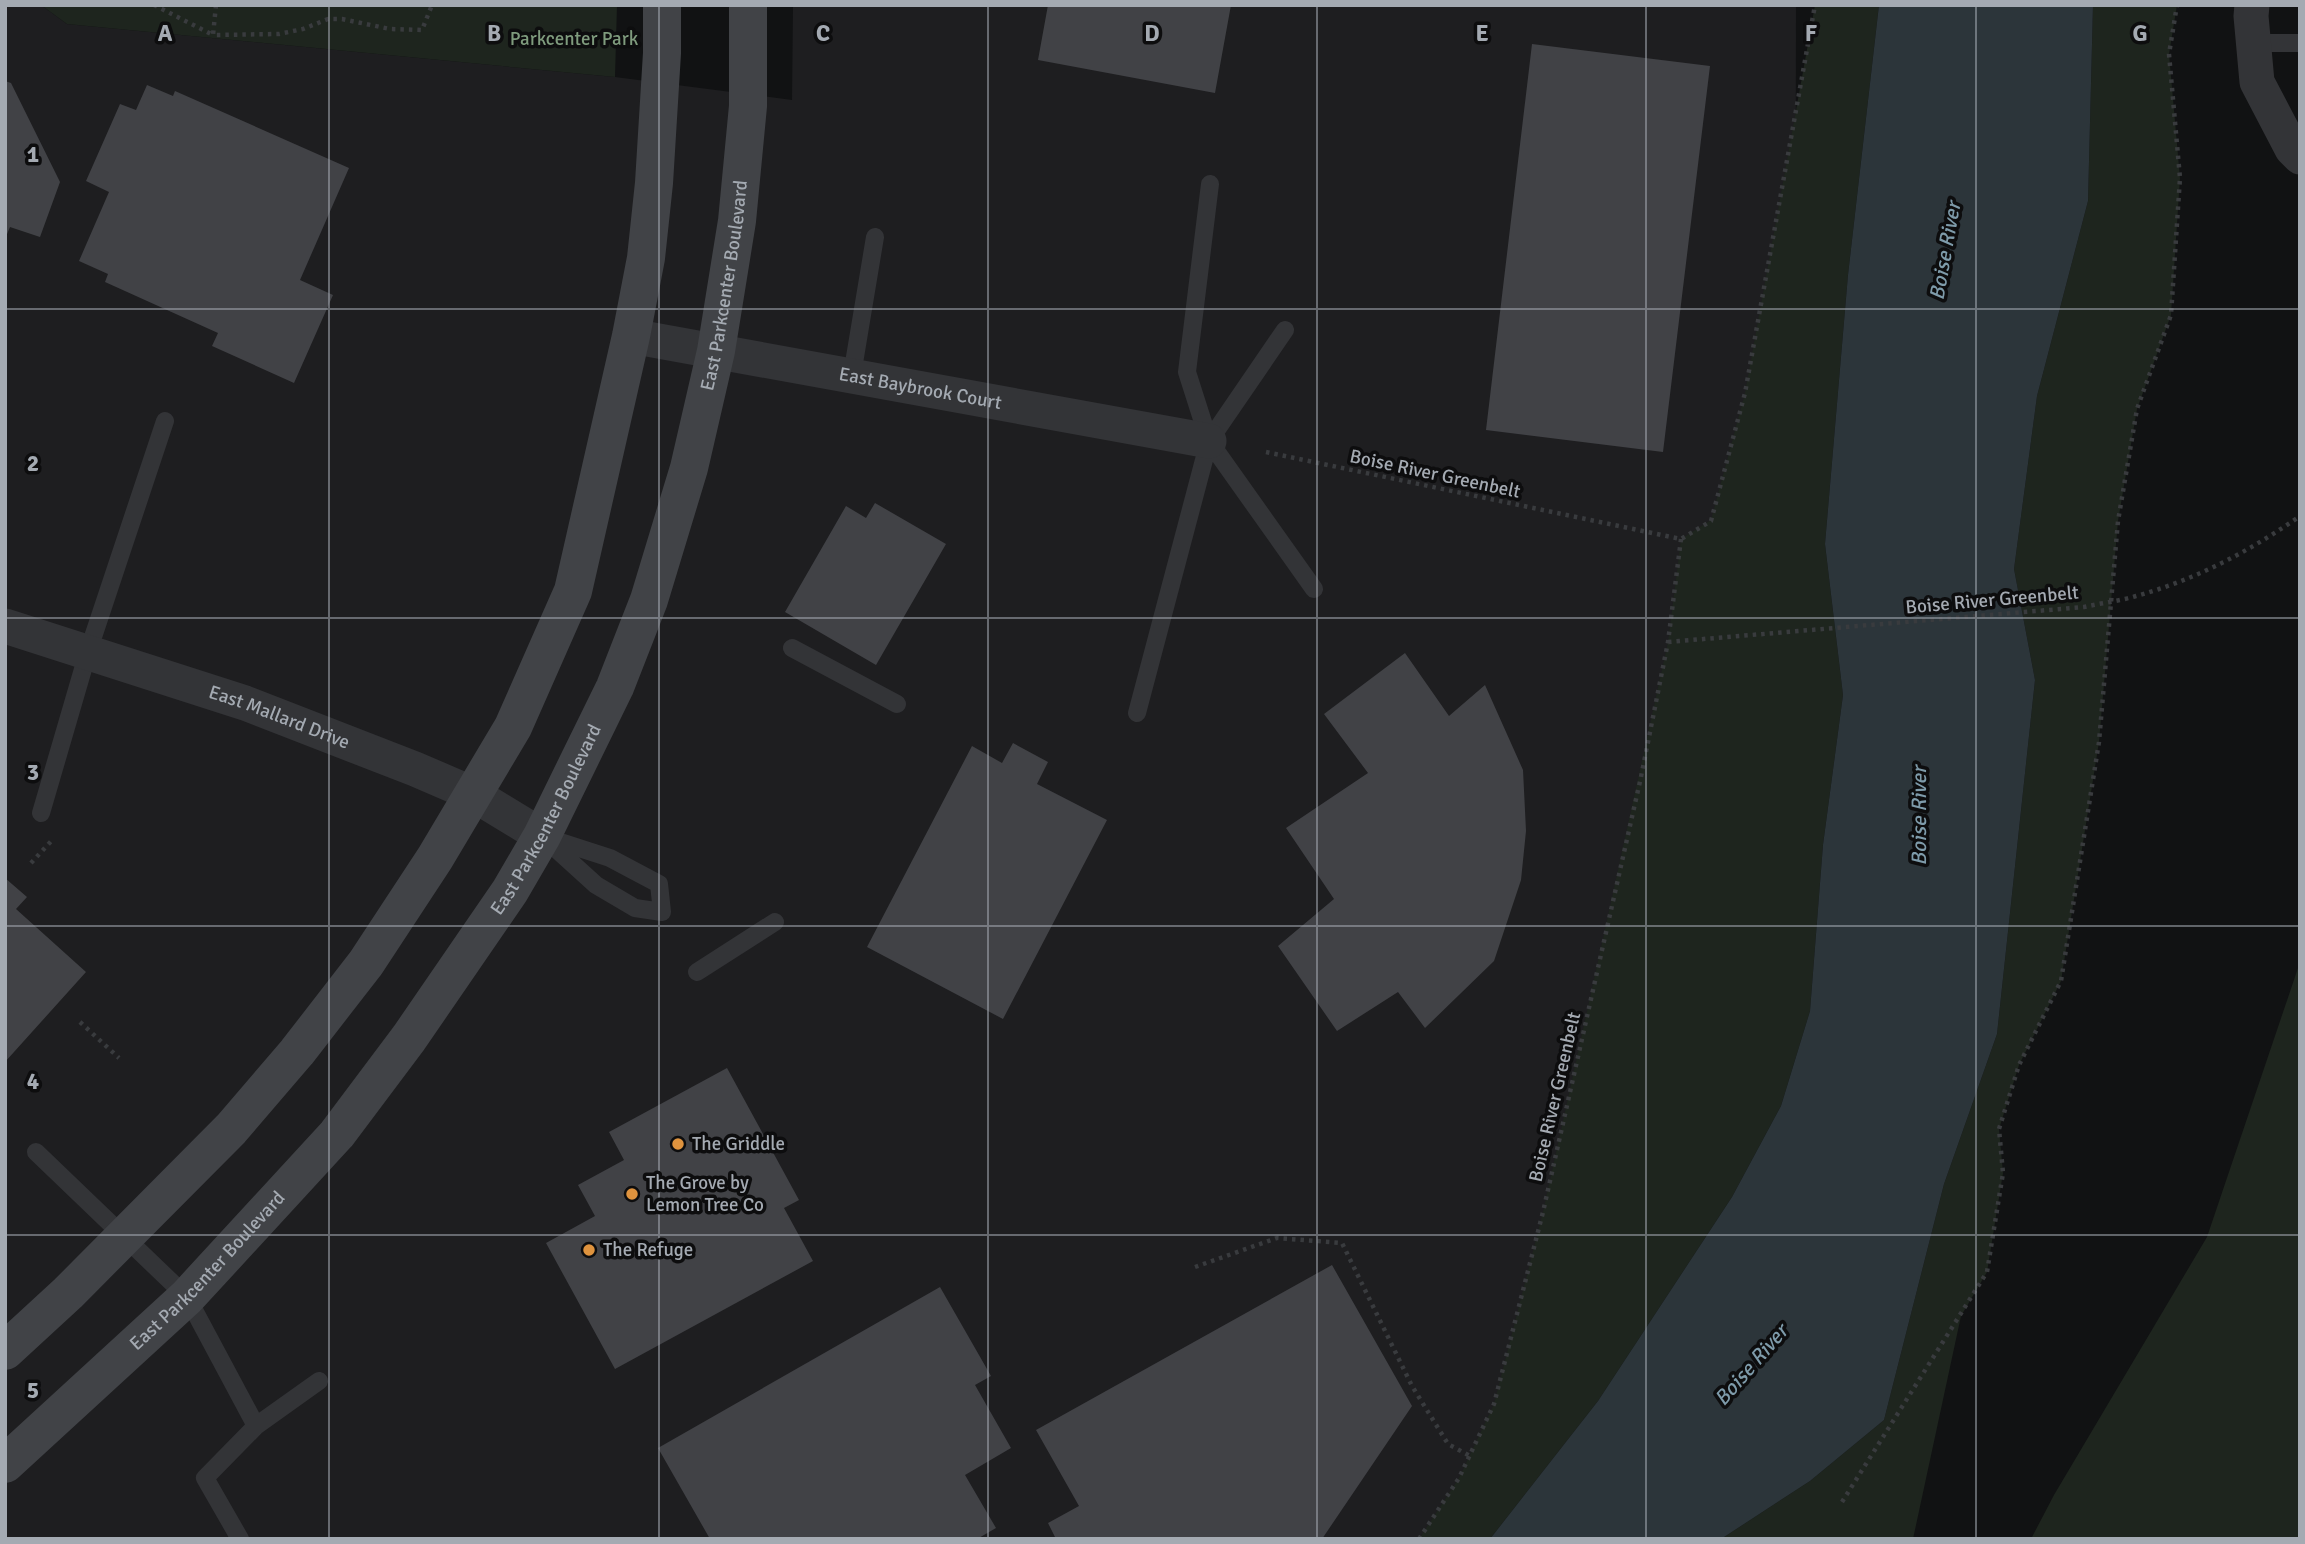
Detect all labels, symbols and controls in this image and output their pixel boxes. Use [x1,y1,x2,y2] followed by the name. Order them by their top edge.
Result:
[158,19,173,48] text: A
[487,19,501,48] text: B
[816,19,830,48] text: C
[1144,19,1160,48] text: D
[1475,19,1489,48] text: E
[1805,19,1817,48] text: F
[2132,19,2148,48] text: G
[510,27,639,51] park label: Parkcenter Park
[27,140,39,169] text: 1
[695,179,753,393] street label: East Parkcenter Boulevard
[1924,197,1967,302] water label: Boise River
[837,362,1004,415] street label: East Baybrook Court
[1348,444,1523,504] street label: Boise River Greenbelt
[27,449,39,478] text: 2
[1904,580,2080,620] street label: Boise River Greenbelt
[206,680,353,754] street label: East Mallard Drive
[485,720,607,920] street label: East Parkcenter Boulevard
[27,758,39,787] text: 3
[1906,763,1932,866] water label: Boise River
[1524,1009,1586,1184] street label: Boise River Greenbelt
[27,1067,39,1096] text: 4
[692,1132,785,1156] place label: The Griddle
[670,1136,686,1152] marker: The Griddle
[646,1171,764,1217] place label: The Grove by Lemon Tree Co
[125,1186,290,1356] street label: East Parkcenter Boulevard
[624,1186,640,1202] marker: The Grove by Lemon Tree Co
[603,1238,693,1262] place label: The Refuge
[581,1242,597,1258] marker: The Refuge
[1709,1317,1796,1411] water label: Boise River
[27,1376,39,1405] text: 5

